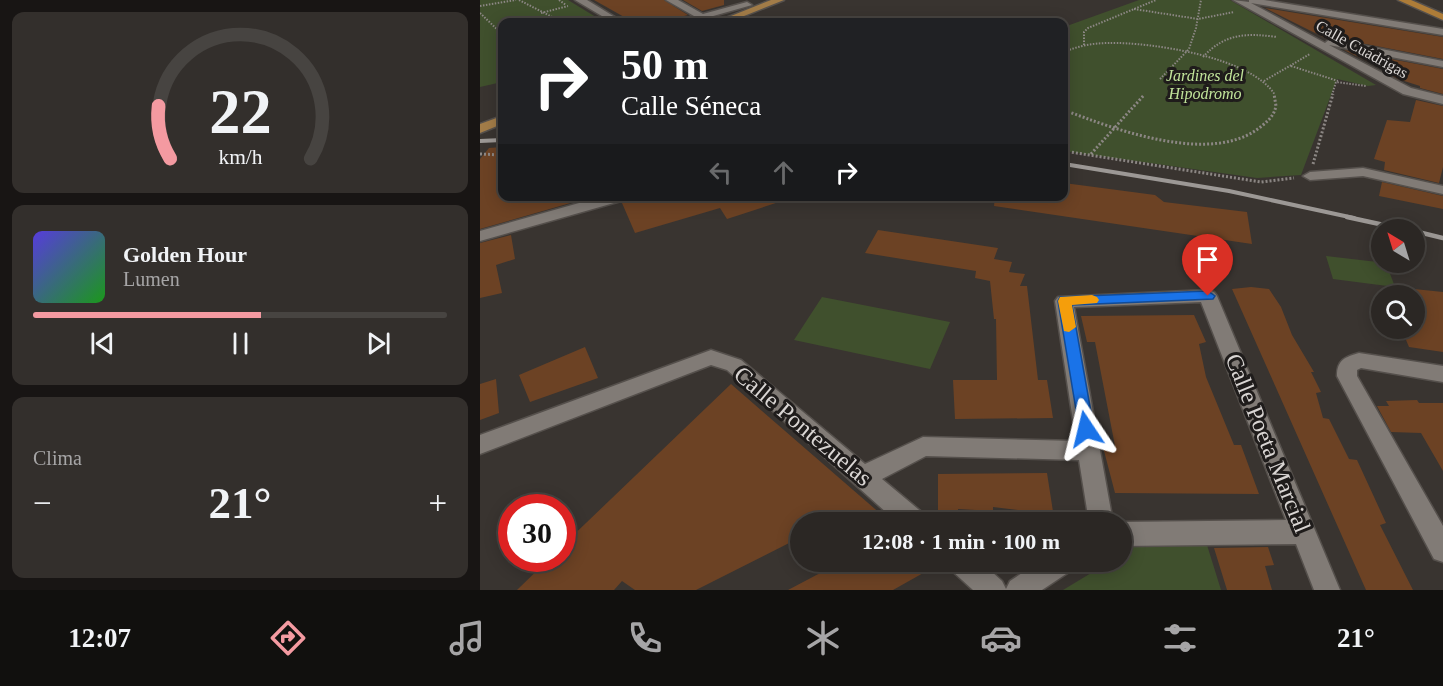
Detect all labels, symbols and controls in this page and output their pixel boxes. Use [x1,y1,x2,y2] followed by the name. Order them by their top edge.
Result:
[1313,17,1411,82] street label: Calle Cuádrigas
[522,42,600,120] icon: right
[621,42,709,88] text: 50 m
[1166,67,1245,103] park label: Jardines del Hipodromo
[209,78,271,147] text: 22
[621,91,761,121] text: Calle Séneca
[218,146,262,170] text: km/h
[704,156,737,189] icon: left
[767,156,800,189] icon: ahead
[830,156,863,189] icon: right
[1371,219,1425,273] north arrow
[1371,219,1425,339] map controls
[1182,234,1233,296] pin
[123,242,247,267] text: Golden Hour
[1191,243,1224,276] icon: arrive
[123,268,180,290] text: Lumen
[1371,285,1425,339] button: search
[86,327,119,360] icon: previous
[224,327,257,360] icon: pause
[362,327,395,360] icon: next
[1220,350,1316,537] street label: Calle Poeta Marcial
[729,361,877,491] street label: Calle Pontezuelas
[1054,397,1118,461] position arrow
[33,447,82,469] text: Clima
[209,478,272,528] text: 21°
[33,485,52,521] text: −
[428,485,447,521] text: +
[498,494,576,572] speed limit sign: 30
[862,529,1060,554] text: 12:08 · 1 min · 100 m
[267,617,309,659] icon: directions
[446,617,488,659] icon: music
[624,617,666,659] icon: phone
[802,617,844,659] icon: climate
[980,617,1022,659] icon: car
[1159,617,1201,659] icon: filters
[68,623,131,653] text: 12:07
[1337,623,1375,653] text: 21°

